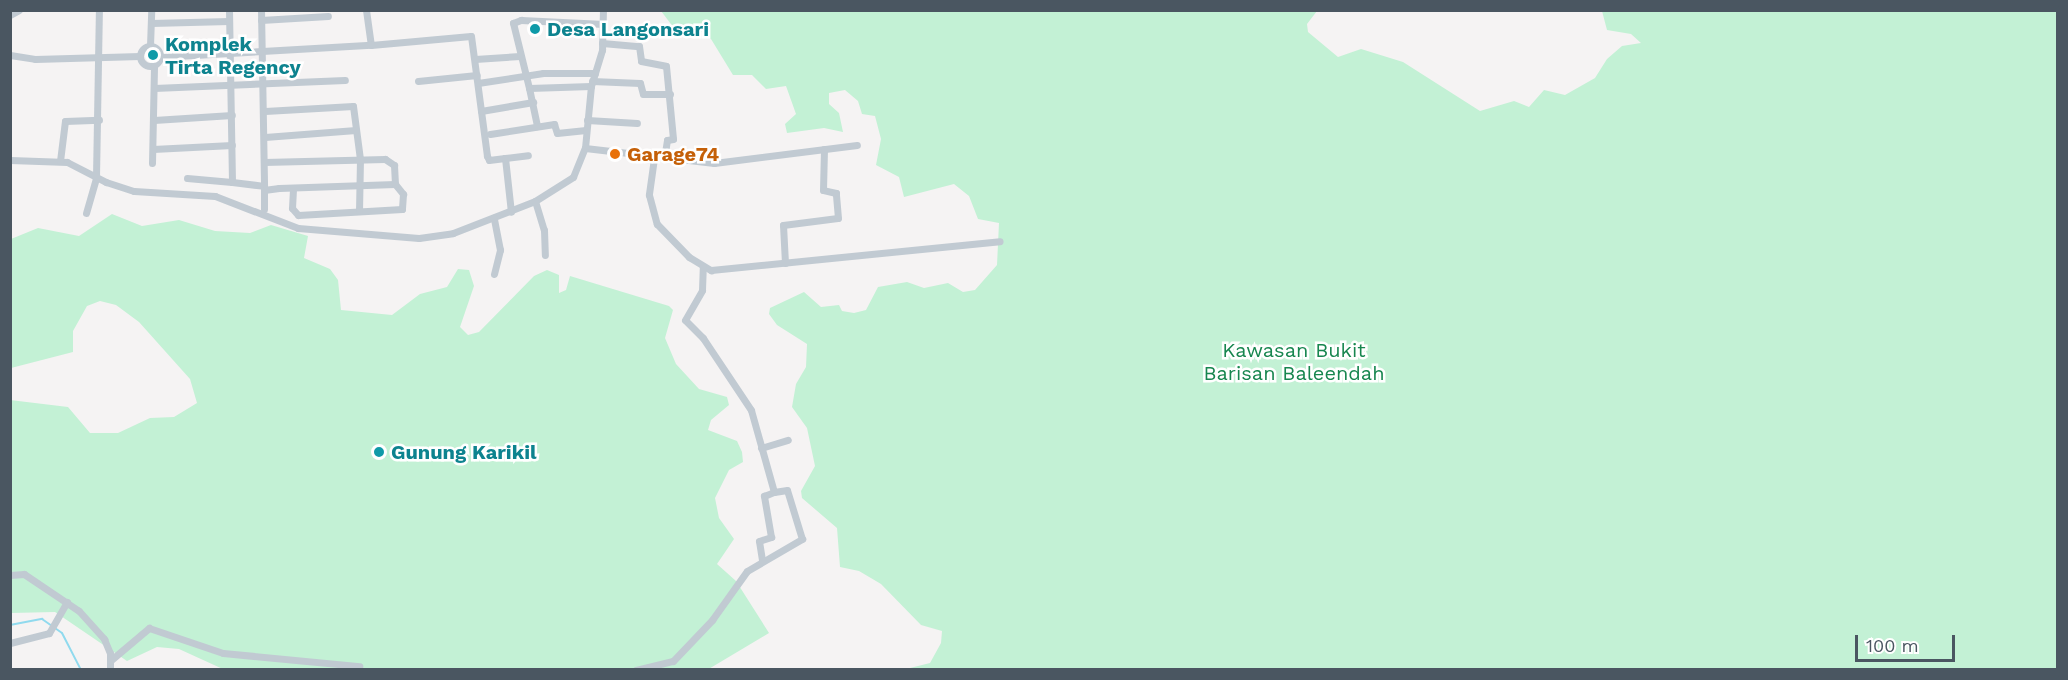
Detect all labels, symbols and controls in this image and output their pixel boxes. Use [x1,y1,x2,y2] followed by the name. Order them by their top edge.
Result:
[547,17,709,41] place label: Desa Langonsari
[528,22,542,36] marker: Desa Langonsari
[165,32,301,79] place label: Komplek Tirta Regency
[146,48,160,62] marker: Komplek Tirta Regency
[627,142,719,166] place label: Garage74
[608,147,622,161] marker: Garage74
[1203,338,1385,385] park label: Kawasan Bukit Barisan Baleendah
[391,440,536,464] place label: Gunung Karikil
[372,445,386,459] marker: Gunung Karikil
[1858,623,1958,661] scale bar
[1866,635,1919,656] text: 100 m

